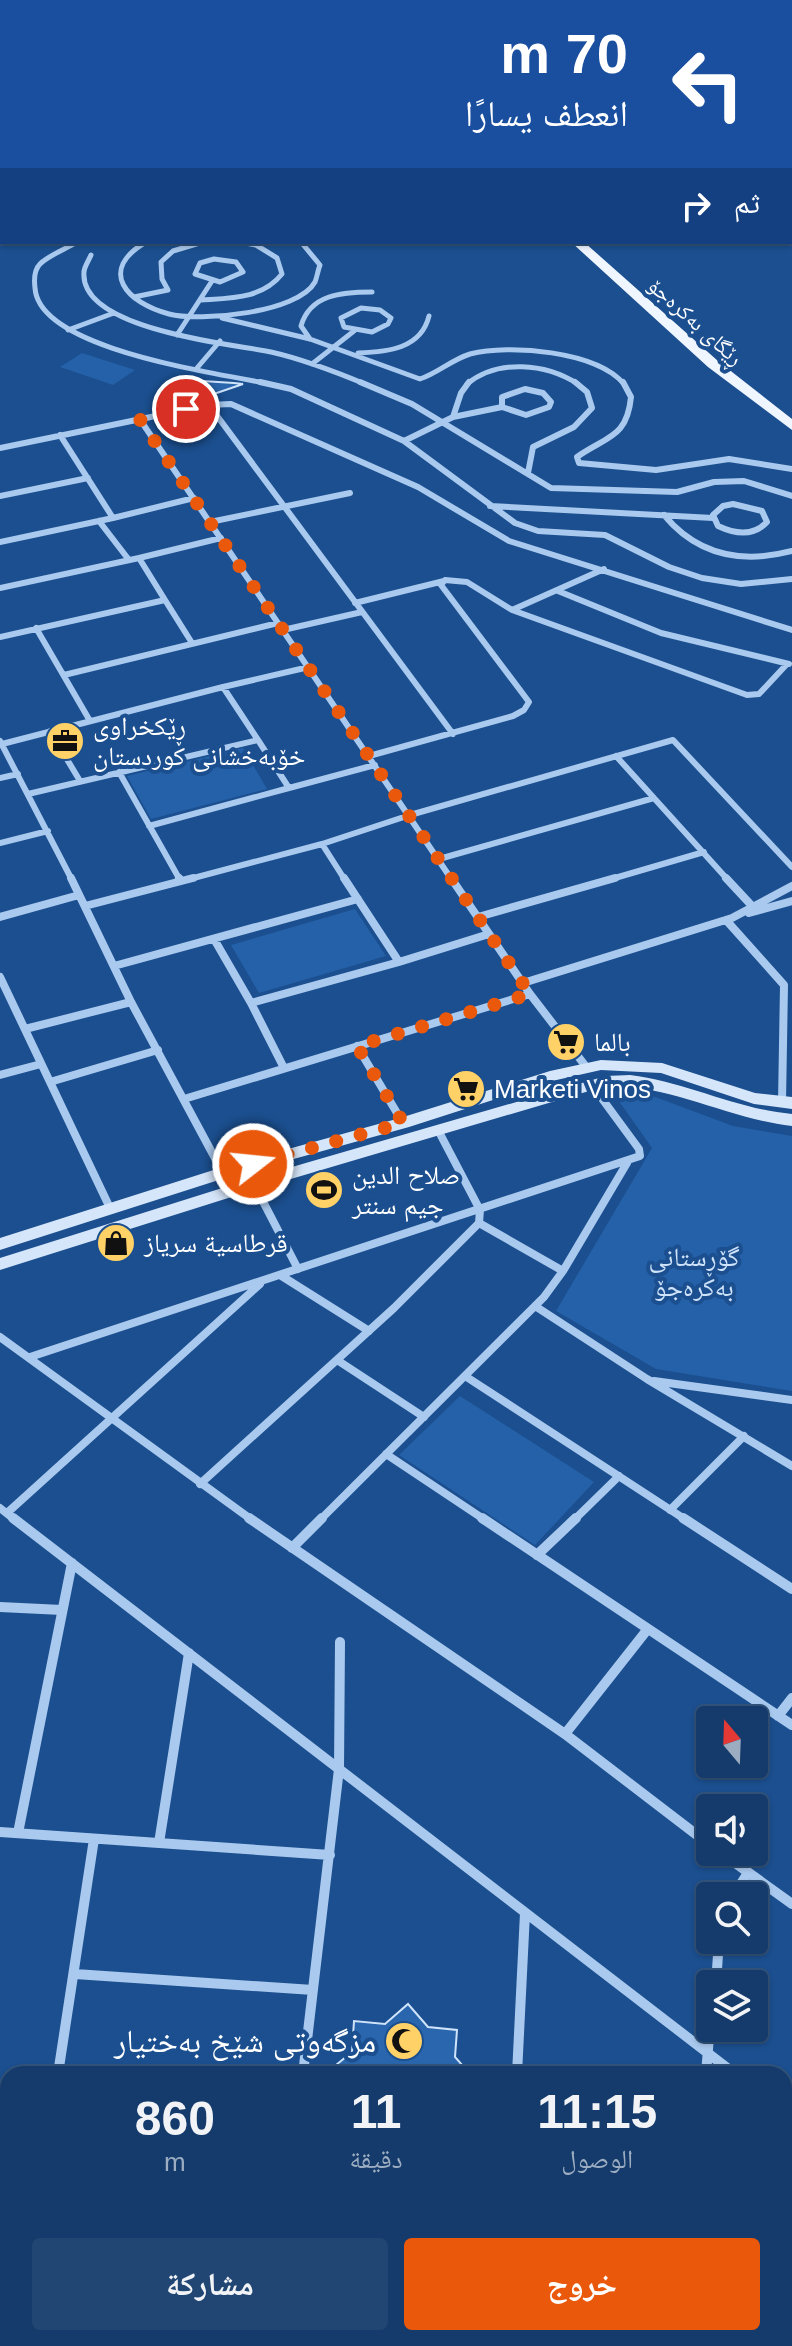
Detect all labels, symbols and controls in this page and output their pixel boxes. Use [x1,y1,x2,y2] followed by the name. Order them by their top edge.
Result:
[500,22,628,85] text: 70 m
[656,32,760,136] icon: left
[465,93,628,134] text: انعطف يسارًا
[674,184,718,228] icon: right
[734,186,760,219] text: ثم
[640,272,748,374] street label: ڕێگای بەکرەجۆ
[152,375,220,443] pin
[164,387,208,431] icon: arrive
[93,711,305,772] place label: ڕێکخراوی خۆبەخشانی کوردستان
[44,720,86,762] office icon: ڕێکخراوی خۆبەخشانی کوردستان
[545,1021,587,1063] supermarket icon: بالما
[594,1027,631,1057] place label: بالما
[445,1068,487,1110] supermarket icon: Marketi Vinos
[494,1074,651,1104] place label: Marketi Vinos
[211,1122,295,1206] position arrow
[351,1160,460,1222] place label: صلاح الدين جيم سنتر
[303,1169,345,1211] sports icon: صلاح الدين جيم سنتر
[95,1222,137,1264] shop icon: قرطاسية سرياز
[143,1228,288,1258] place label: قرطاسية سرياز
[648,1242,740,1302] park label: گۆڕستانی بەکرەجۆ
[696,1706,768,1778] north arrow
[696,1706,768,2042] map controls
[696,1794,768,1866] button: sound
[696,1882,768,1954] button: search
[696,1970,768,2042] button: layers
[383,2020,425,2062] mosque icon: مزگەوتی شێخ بەختیار
[113,2023,376,2061] place label: مزگەوتی شێخ بەختیار
[351,2085,401,2138] text: 11
[537,2085,657,2138] text: 11:15
[135,2092,215,2145] text: 860
[350,2144,402,2174] text: دقيقة
[561,2144,633,2174] text: الوصول
[164,2147,186,2177] text: m
[32,2238,388,2330] button: مشاركة
[404,2238,760,2330] button: خروج

